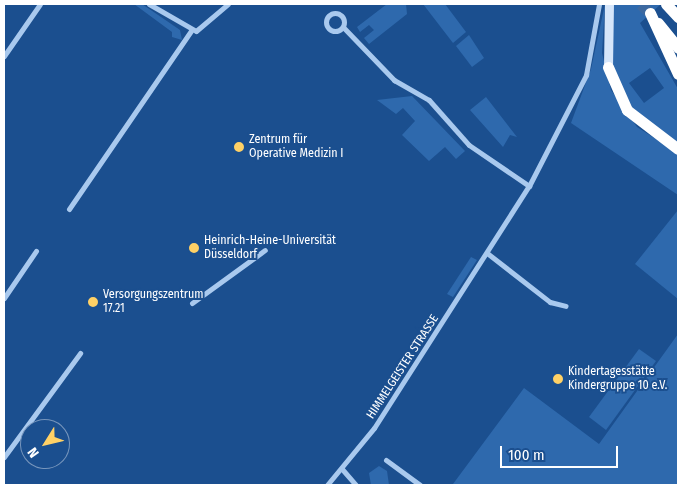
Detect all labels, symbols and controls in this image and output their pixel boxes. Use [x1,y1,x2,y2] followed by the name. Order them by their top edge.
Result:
[249,133,343,161] place label: Zentrum für Operative Medizin I
[233,141,245,153] marker: Zentrum für Operative Medizin I
[204,234,336,262] place label: Heinrich-Heine-Universität Düsseldorf
[188,242,200,254] marker: Heinrich-Heine-Universität Düsseldorf
[103,288,204,316] place label: Versorgungszentrum 17.21
[87,296,99,308] marker: Versorgungszentrum 17.21
[364,312,442,422] street label: HIMMELGEISTER STRASSE
[568,365,667,393] place label: Kindertagesstätte Kindergruppe 10 e.V.
[552,373,564,385] marker: Kindertagesstätte Kindergruppe 10 e.V.
[20,419,70,469] north arrow
[502,436,620,468] scale bar
[24,444,43,461] text: N
[508,446,545,464] text: 100 m

